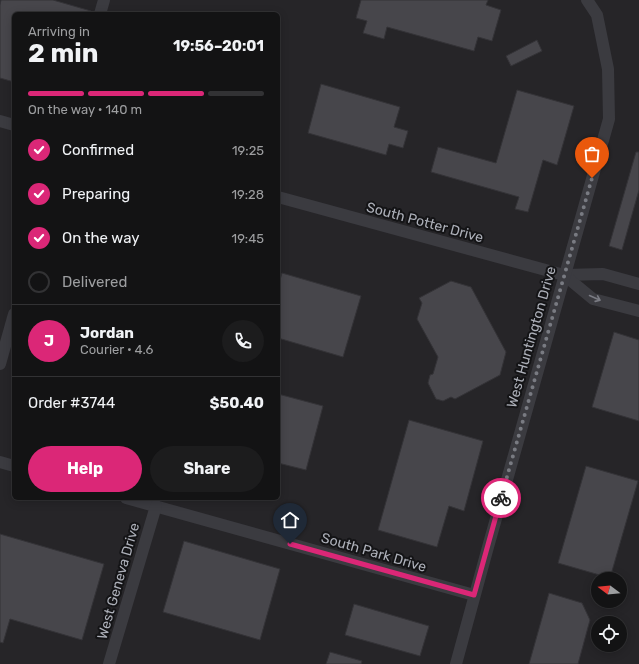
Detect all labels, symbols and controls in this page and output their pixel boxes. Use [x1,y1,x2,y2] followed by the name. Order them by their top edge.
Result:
[28,24,90,39] text: Arriving in
[173,37,264,55] text: 19:56–20:01
[28,38,98,69] text: 2 min
[28,102,142,117] text: On the way · 140 m
[575,137,609,178] pin
[28,139,50,161] icon: check
[62,141,134,159] text: Confirmed
[232,143,264,158] text: 19:25
[581,143,603,165] icon: bag
[28,183,50,205] icon: check
[62,185,130,203] text: Preparing
[231,187,264,202] text: 19:28
[365,199,485,246] street label: South Potter Drive
[28,227,50,249] icon: check
[62,229,140,247] text: On the way
[232,231,264,246] text: 19:45
[503,264,560,410] street label: West Huntington Drive
[62,273,127,291] text: Delivered
[589,295,601,302] one-way arrow
[222,320,264,362] button: phone
[80,324,134,342] text: Jordan
[44,332,54,350] text: J
[80,342,153,357] text: Courier · 4.6
[28,394,115,412] text: Order #3744
[210,394,264,412] text: $50.40
[28,446,142,492] button: Help
[150,446,264,492] button: Share
[481,478,521,518] courier
[490,487,512,509] icon: bike
[273,503,307,544] pin
[279,509,301,531] icon: home
[94,521,143,641] street label: West Geneva Drive
[319,529,429,576] street label: South Park Drive
[591,572,627,608] north arrow
[591,572,627,652] map controls
[591,616,627,652] button: locate

